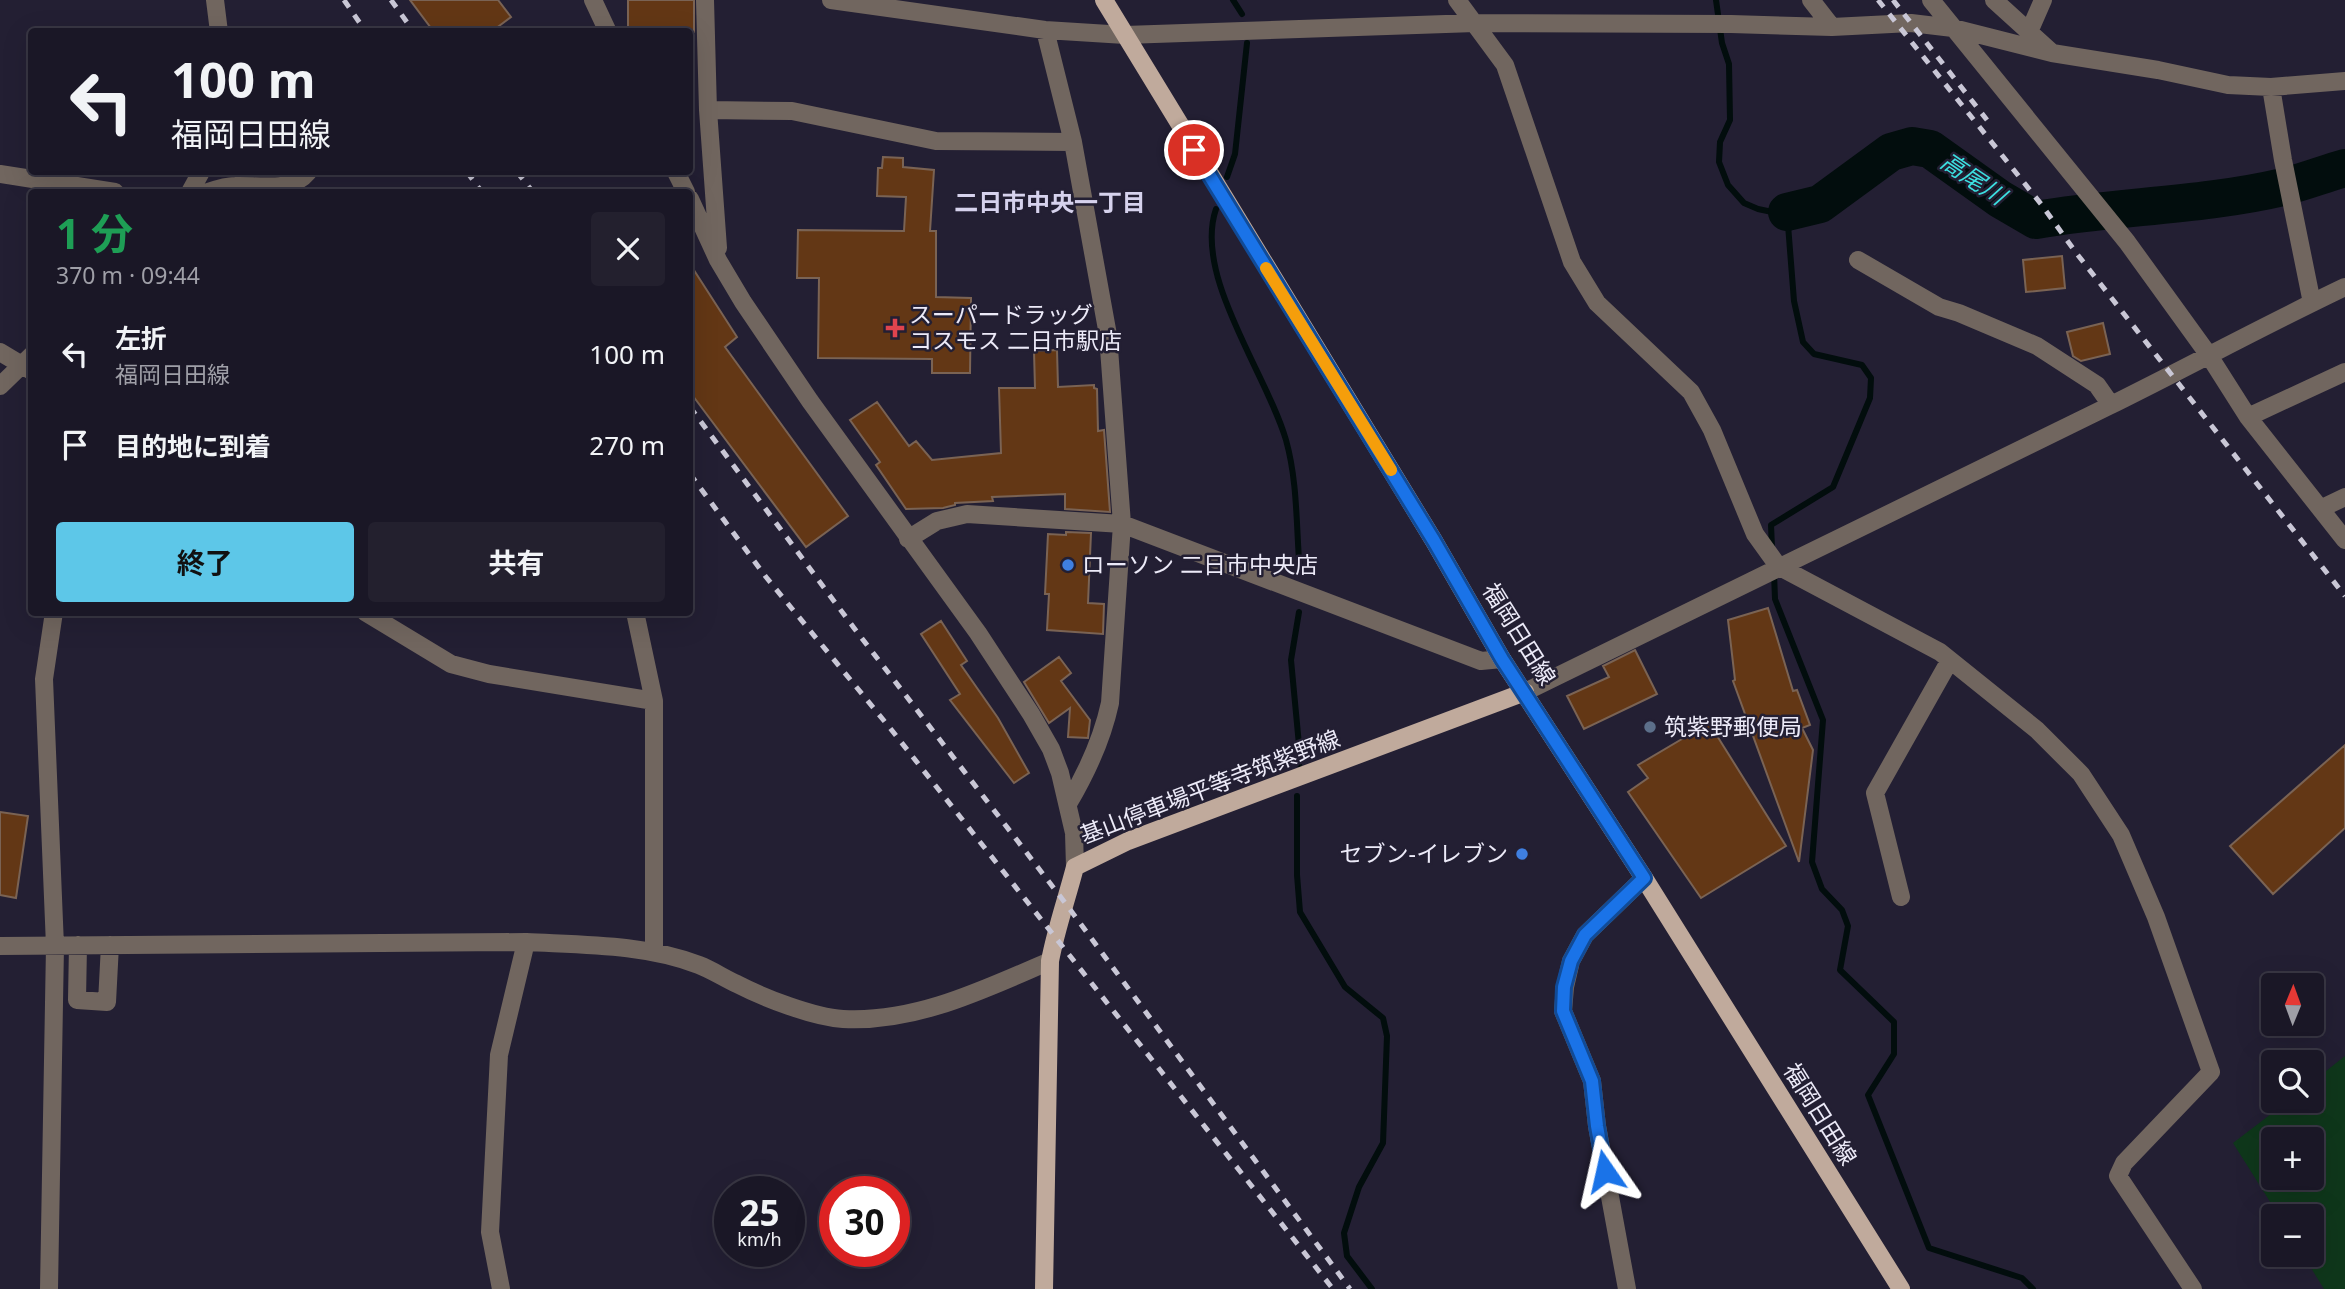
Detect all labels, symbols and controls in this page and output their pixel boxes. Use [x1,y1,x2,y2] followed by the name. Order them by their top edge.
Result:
[171,46,316,112] text: 100 m
[56,56,147,147] icon: left
[171,112,331,155] text: 福岡日田線
[1164,120,1224,180] pin
[1175,131,1213,169] icon: arrive
[1935,144,2015,213] water label: 高尾川
[954,185,1146,218] district label: 二日市中央一丁目
[56,204,133,261] text: 1 分
[591,212,665,286] button: close
[56,259,200,291] text: 370 m · 09:44
[909,298,1122,356] place label: スーパードラッグ コスモス 二日市駅店
[115,320,167,356] text: 左折
[887,320,903,336] marker: スーパードラッグ コスモス 二日市駅店
[56,335,94,373] icon: left
[589,336,665,372] text: 100 m
[115,358,230,390] text: 福岡日田線
[56,426,94,464] icon: arrive
[589,427,665,463] text: 270 m
[115,428,271,464] text: 目的地に到着
[56,522,354,602] button: 終了
[368,522,665,602] button: 共有
[1082,548,1318,580] place label: ローソン 二日市中央店
[1060,557,1076,573] marker: ローソン 二日市中央店
[1476,576,1564,691] street label: 福岡日田線
[1664,710,1802,742] place label: 筑紫野郵便局
[1642,719,1658,735] marker: 筑紫野郵便局
[1075,722,1344,850] street label: 基山停車場平等寺筑紫野線
[1340,837,1508,869] place label: セブン-イレブン
[1514,846,1530,862] marker: セブン-イレブン
[2261,973,2324,1036] north arrow
[2261,973,2324,1267] map controls
[2261,1050,2324,1113] button: search
[1777,1056,1865,1171] street label: 福岡日田線
[2261,1127,2324,1190] button: +
[1568,1134,1642,1208] position arrow
[819,1176,910,1267] speed limit sign: 30
[739,1189,780,1236] text: 25
[2261,1204,2324,1267] button: −
[737,1227,782,1251] text: km/h

